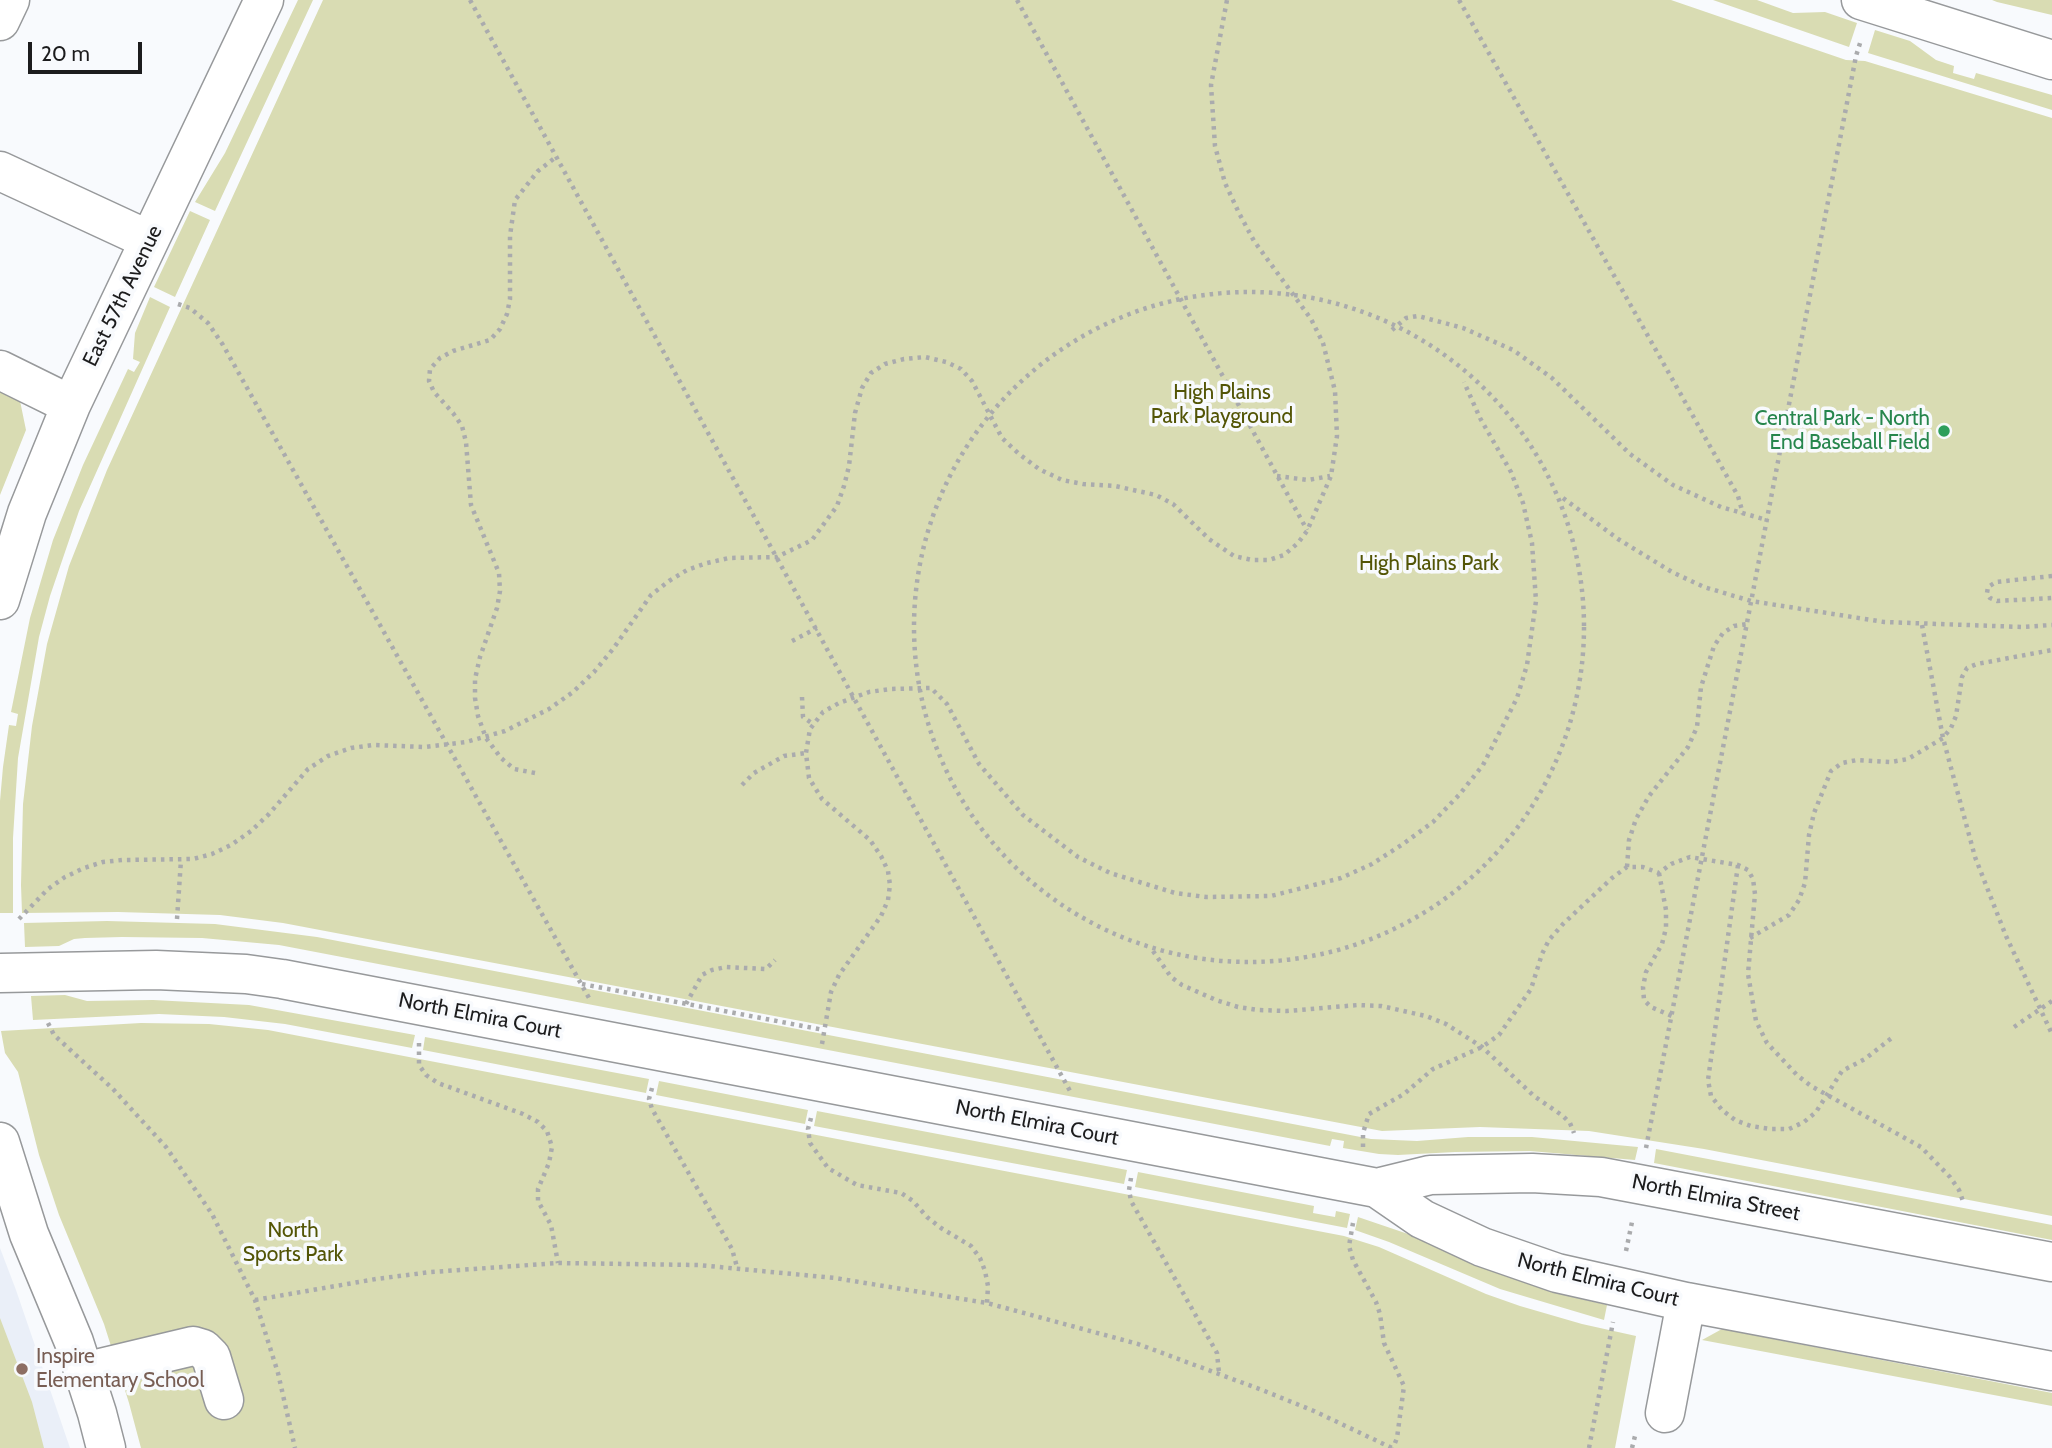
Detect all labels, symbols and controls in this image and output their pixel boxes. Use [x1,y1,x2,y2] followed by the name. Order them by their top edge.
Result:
[32,28,145,72] scale bar
[41,41,90,66] text: 20 m
[78,221,168,371] street label: East 57th Avenue
[1151,380,1293,430] park label: High Plains Park Playground
[1754,406,1930,456] place label: Central Park - North End Baseball Field
[1936,423,1952,439] marker: Central Park - North End Baseball Field
[1359,551,1499,577] park label: High Plains Park
[396,988,564,1044] street label: North Elmira Court
[953,1095,1121,1151] street label: North Elmira Court
[1630,1169,1802,1227] street label: North Elmira Street
[243,1218,343,1268] park label: North Sports Park
[1515,1248,1681,1312] street label: North Elmira Court
[36,1344,204,1394] place label: Inspire Elementary School
[14,1361,30,1377] marker: Inspire Elementary School

